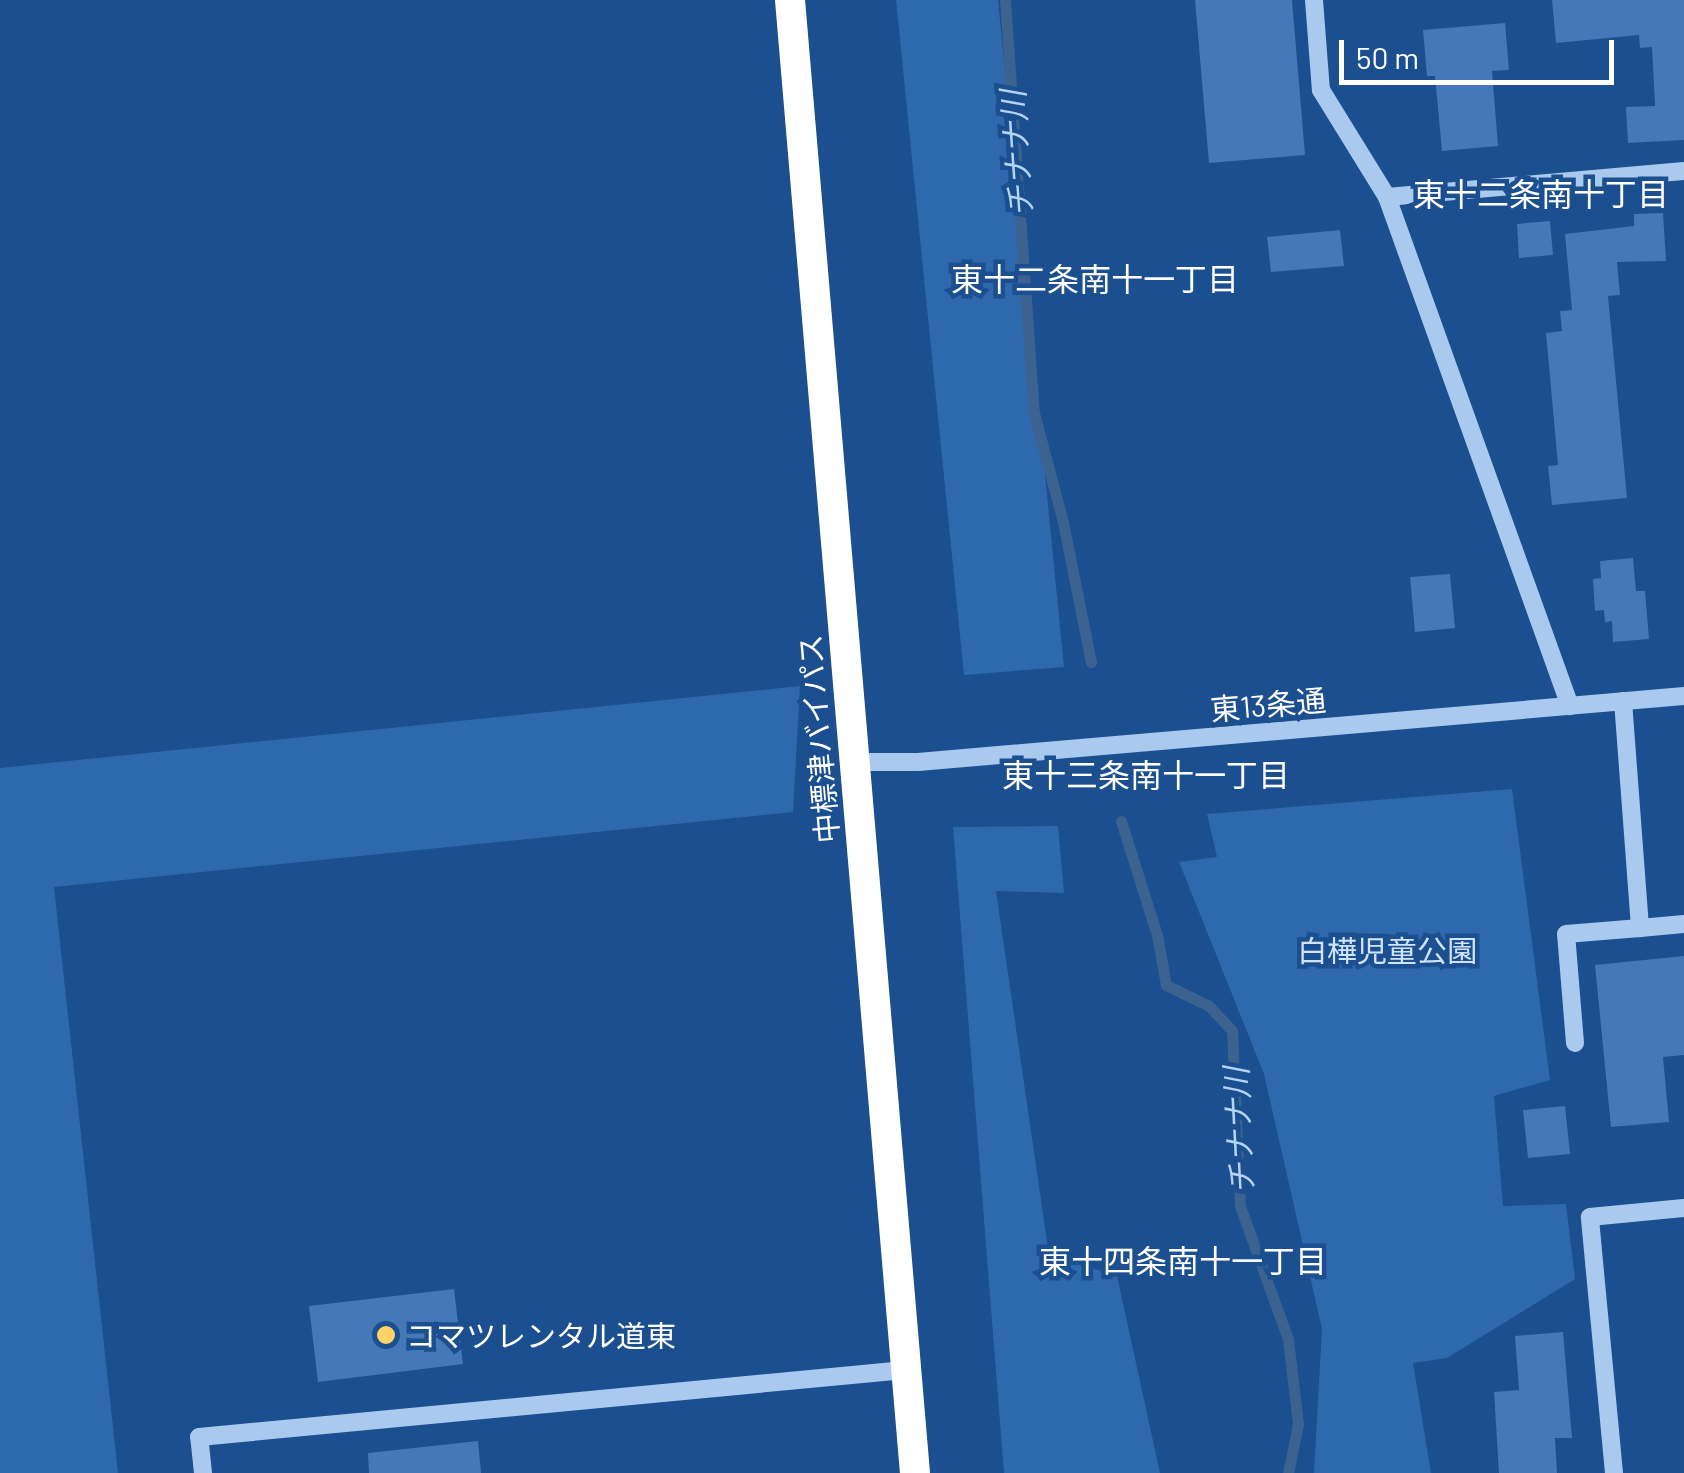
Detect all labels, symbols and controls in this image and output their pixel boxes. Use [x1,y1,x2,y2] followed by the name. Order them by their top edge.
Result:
[1344,20,1619,82] scale bar
[1356,39,1419,75] text: 50 m
[992,89,1040,219] water label: チナナ川
[1413,174,1669,212] district label: 東十二条南十丁目
[951,259,1239,297] district label: 東十二条南十一丁目
[791,633,845,845] street label: 中標津バイパス
[1209,681,1327,727] street label: 東13条通
[1002,755,1290,793] district label: 東十三条南十一丁目
[1297,932,1477,968] park label: 白樺児童公園
[1215,1066,1261,1196] water label: チナナ川
[1039,1241,1327,1279] district label: 東十四条南十一丁目
[406,1317,676,1353] place label: コマツレンタル道東
[375,1324,397,1346] marker: コマツレンタル道東

